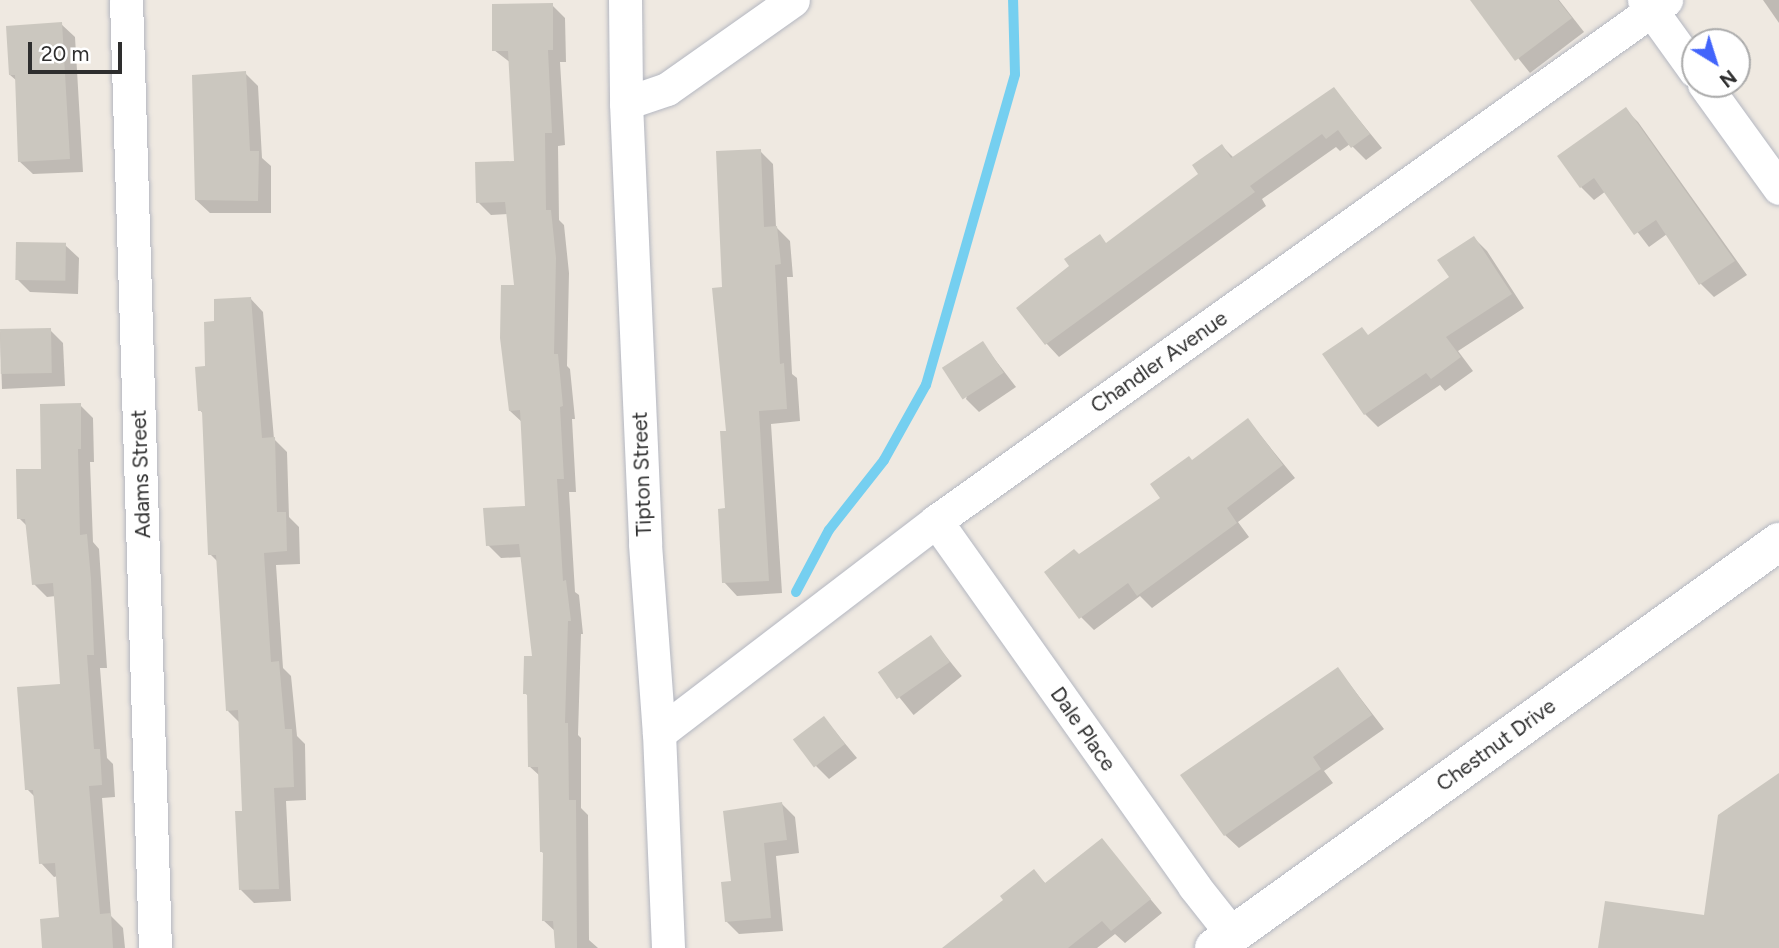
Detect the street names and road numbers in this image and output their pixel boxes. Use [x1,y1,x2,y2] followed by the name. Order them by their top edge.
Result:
[1086,306,1232,418] street label: Chandler Avenue
[126,409,156,539] street label: Adams Street
[627,411,657,537] street label: Tipton Street
[1045,682,1121,776] street label: Dale Place
[1431,693,1561,797] street label: Chestnut Drive

